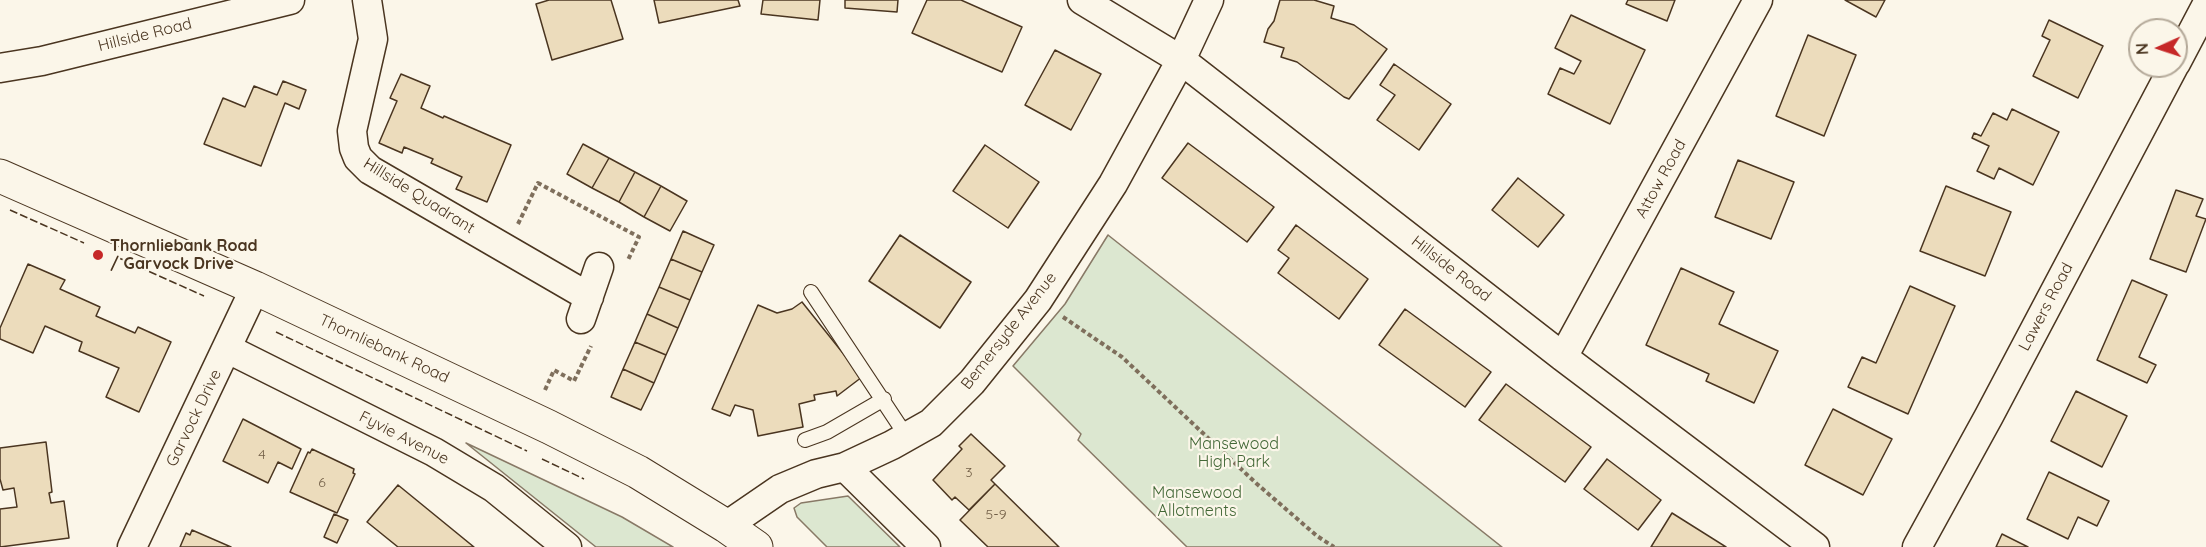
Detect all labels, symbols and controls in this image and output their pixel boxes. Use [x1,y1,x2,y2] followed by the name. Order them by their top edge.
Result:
[96,14,194,56] street label: Hillside Road
[2128,18,2188,78] north arrow
[2132,42,2152,55] text: N
[1632,136,1690,222] street label: Attow Road
[360,154,478,238] street label: Hillside Quadrant
[1407,232,1495,306] street label: Hillside Road
[110,236,258,274] place label: Thornliebank Road / Garvock Drive
[91,248,105,262] marker: Thornliebank Road / Garvock Drive
[2015,260,2077,354] street label: Lawers Road
[957,269,1061,393] street label: Bemersyde Avenue
[316,310,452,388] street label: Thornliebank Road
[162,366,226,470] street label: Garvock Drive
[356,407,452,469] street label: Fyvie Avenue
[1189,434,1279,472] park label: Mansewood High Park
[258,447,266,463] house number: 4
[965,465,973,481] house number: 3
[318,475,326,491] house number: 6
[1152,483,1242,521] park label: Mansewood Allotments
[986,507,1006,523] house number: 5-9

